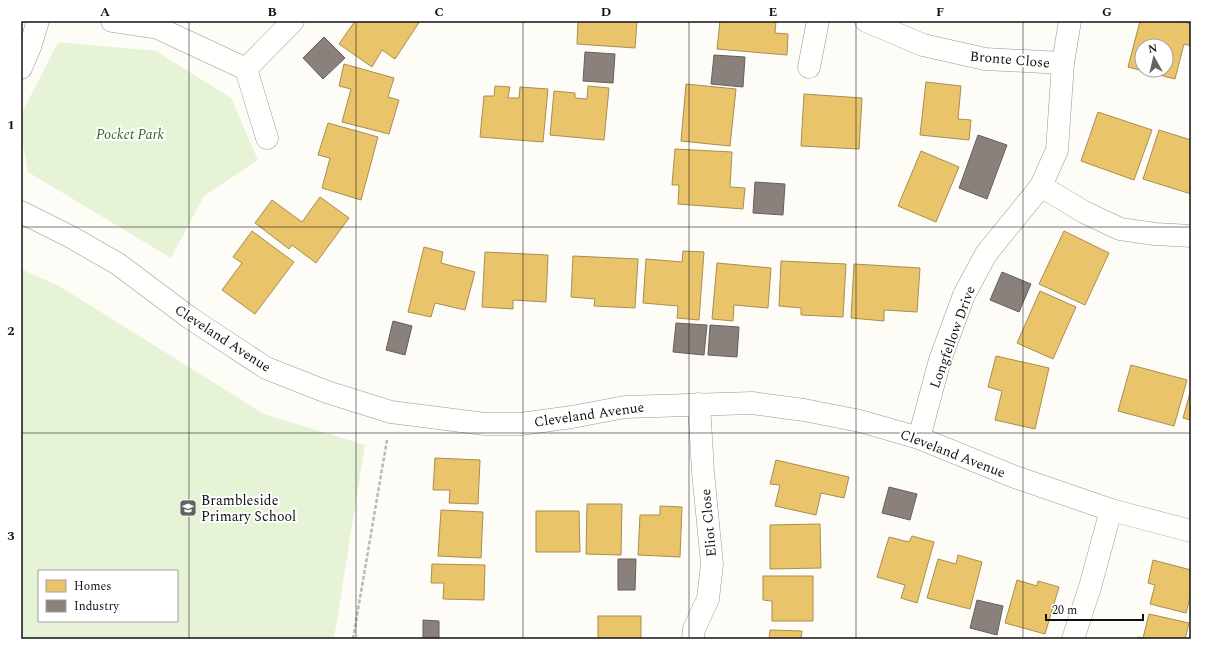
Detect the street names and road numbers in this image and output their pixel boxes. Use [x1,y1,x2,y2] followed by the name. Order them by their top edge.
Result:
[969,46,1051,73] street label: Bronte Close
[924,283,981,391] street label: Longfellow Drive
[170,299,275,378] street label: Cleveland Avenue
[533,396,646,433] street label: Cleveland Avenue
[897,424,1009,483] street label: Cleveland Avenue
[695,488,722,558] street label: Eliot Close

